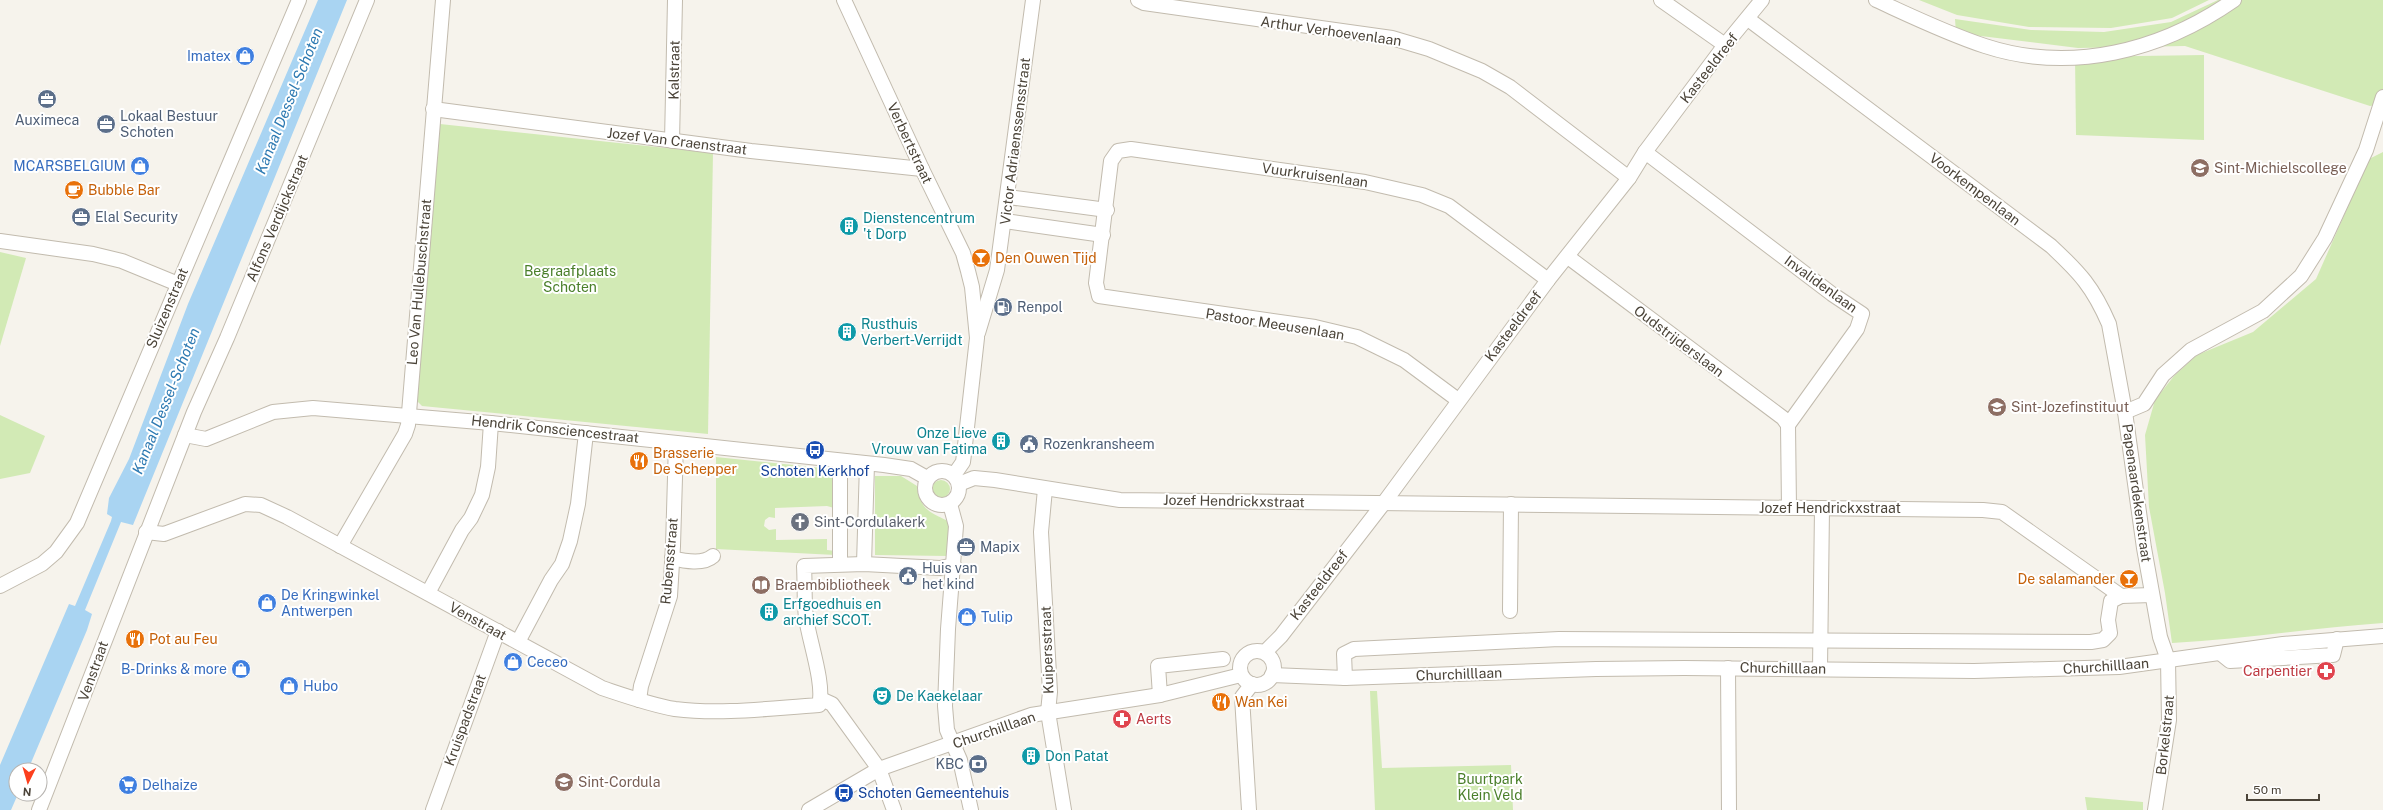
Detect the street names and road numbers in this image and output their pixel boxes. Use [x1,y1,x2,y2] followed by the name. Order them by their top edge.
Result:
[1260,13,1402,49] street label: Arthur Verhoevenlaan
[1677,30,1741,106] street label: Kasteeldreef
[665,40,683,100] street label: Kalstraat
[997,56,1033,226] street label: Victor Adriaenssensstraat
[884,100,936,186] street label: Verbertstraat
[606,124,748,158] street label: Jozef Van Craenstraat
[1926,150,2024,228] street label: Voorkempenlaan
[243,152,311,284] street label: Alfons Verdijckstraat
[1261,160,1369,190] street label: Vuurkruisenlaan
[404,198,434,366] street label: Leo Van Hullebuschstraat
[1781,252,1861,316] street label: Invalidenlaan
[143,265,191,351] street label: Sluizenstraat
[1481,287,1545,364] street label: Kasteeldreef
[1631,302,1727,380] street label: Oudstrijderslaan
[1204,305,1346,343] street label: Pastoor Meeusenlaan
[470,412,640,446] street label: Hendrik Consciencestraat
[2119,423,2155,563] street label: Papenaardekenstraat
[1163,492,1305,510] street label: Jozef Hendrickxstraat
[1759,500,1901,516] street label: Jozef Hendrickxstraat
[657,517,681,605] street label: Rubensstraat
[1287,547,1351,623] street label: Kasteeldreef
[447,599,509,643] street label: Venstraat
[1037,606,1057,694] street label: Kuipersstraat
[75,639,111,703] street label: Venstraat
[2062,655,2150,677] street label: Churchilllaan
[1740,659,1826,677] street label: Churchilllaan
[1416,665,1502,683] street label: Churchilllaan
[441,672,489,768] street label: Kruispadstraat
[2153,694,2177,776] street label: Borkelstraat
[951,708,1037,752] street label: Churchilllaan

